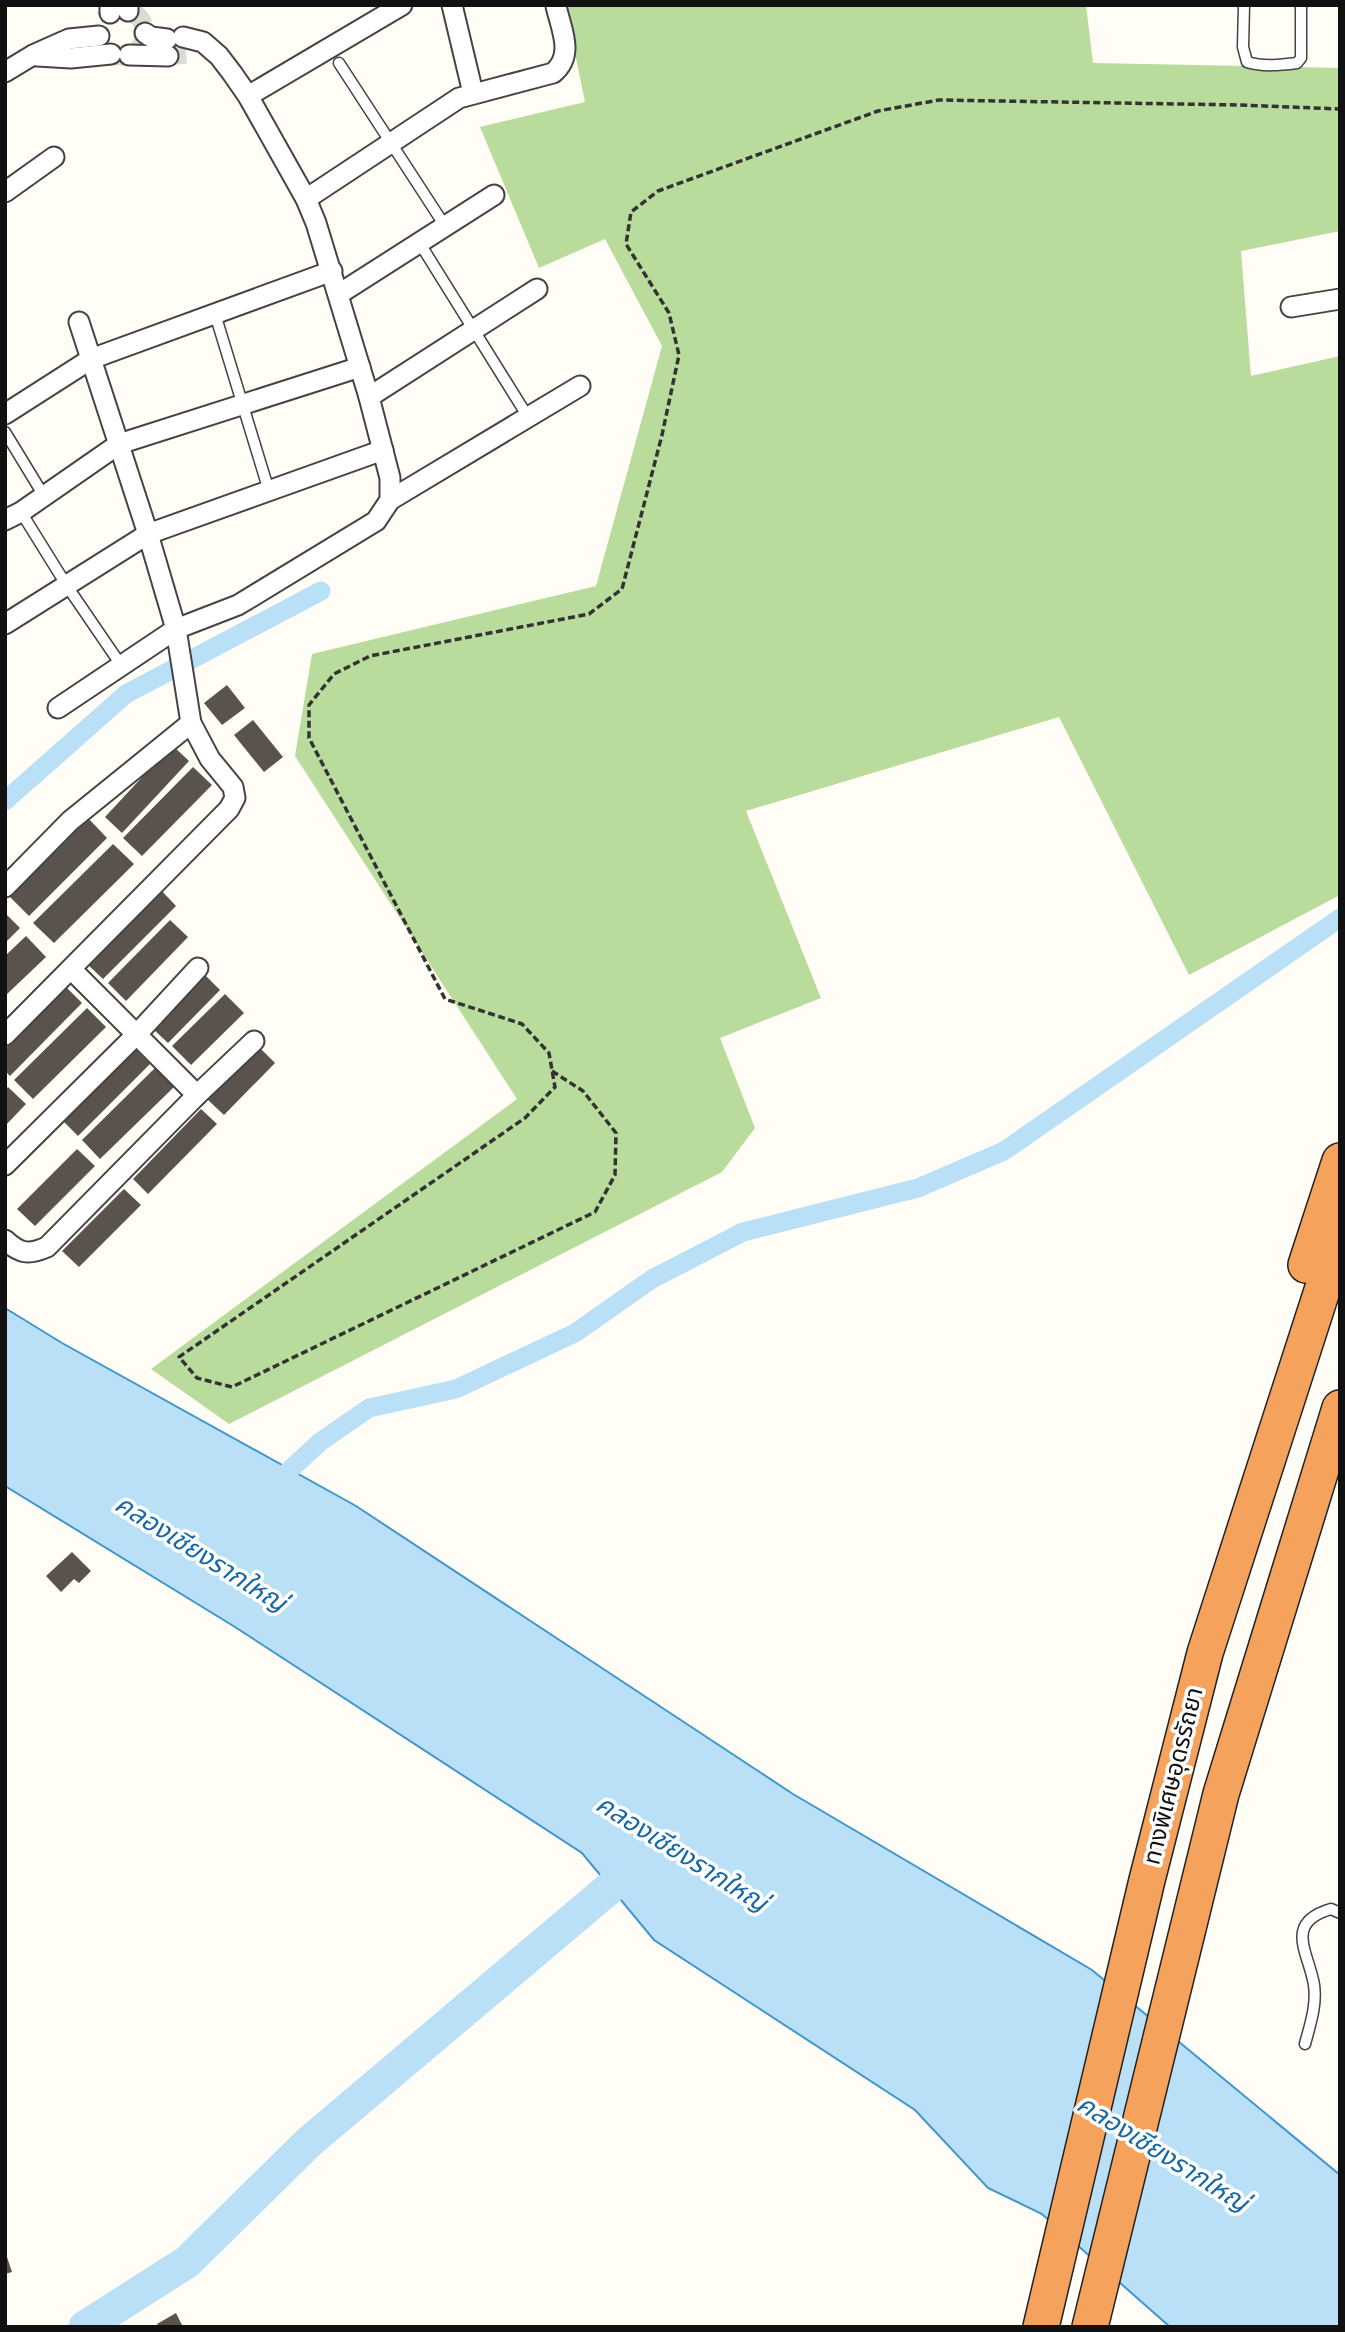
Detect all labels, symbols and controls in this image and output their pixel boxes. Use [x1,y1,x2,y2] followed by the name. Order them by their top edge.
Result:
[109,1485,298,1621] water label: คลองเชียงรากใหญ่
[1134,1684,1210,1868] street label: ทางพิเศษอุดรรัถยา
[590,1785,779,1921] water label: คลองเชียงรากใหญ่
[1071,2085,1260,2221] water label: คลองเชียงรากใหญ่

